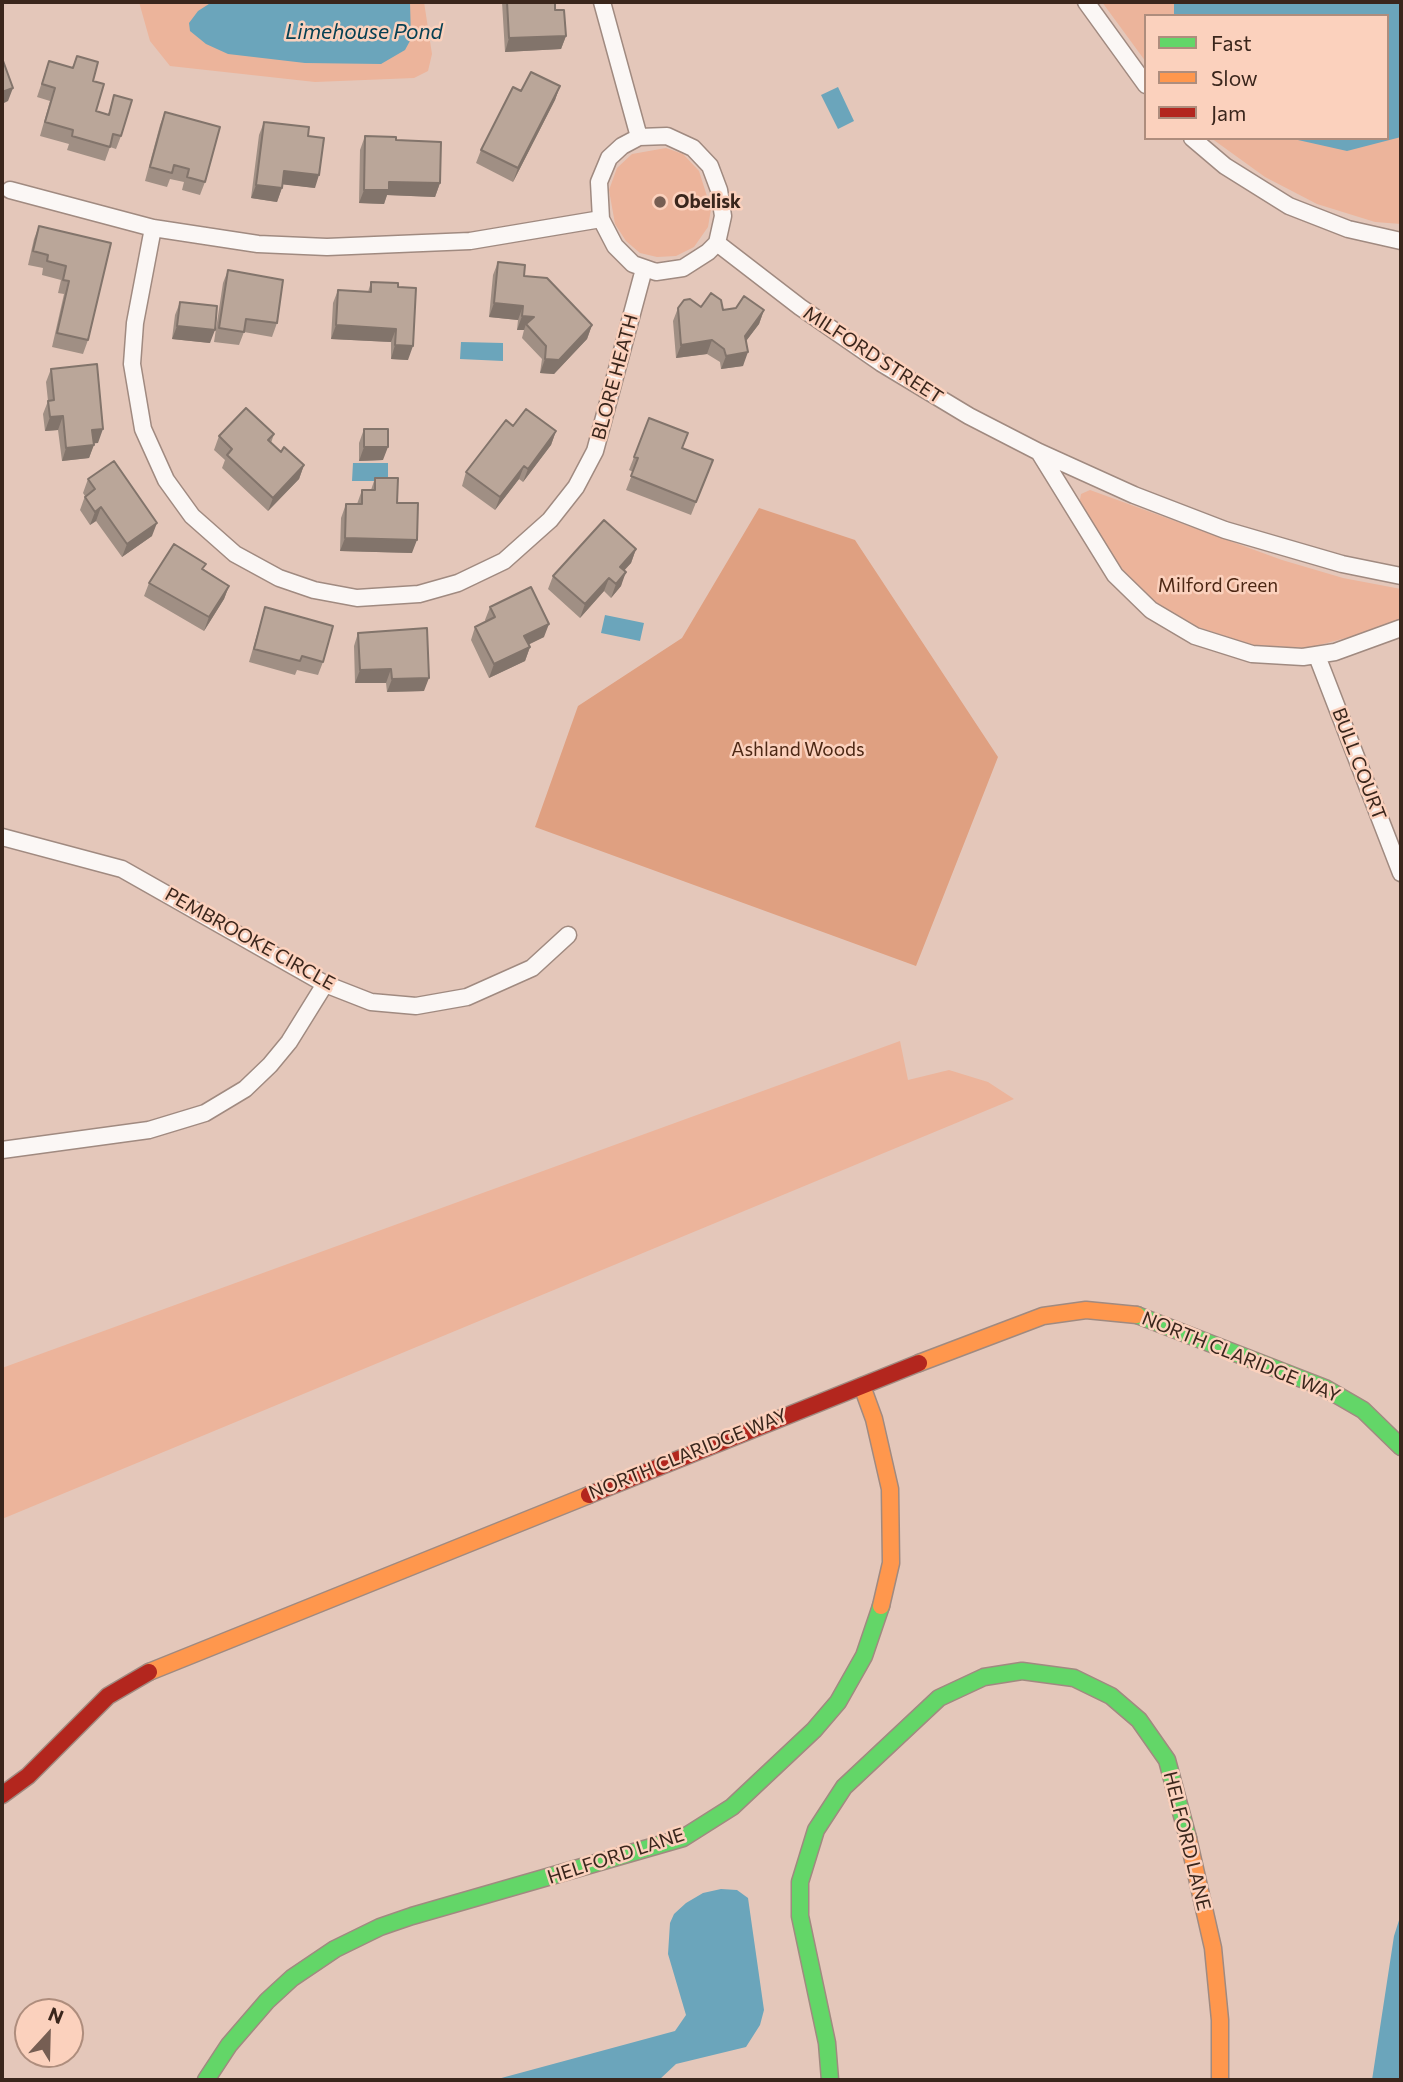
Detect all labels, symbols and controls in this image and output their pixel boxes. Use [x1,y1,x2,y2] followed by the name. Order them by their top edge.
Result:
[1144,14,1389,140] legend
[285,19,443,45] water label: Limehouse Pond
[1211,30,1252,55] text: Fast
[1211,65,1258,90] text: Slow
[1211,100,1246,125] text: Jam
[674,191,741,213] place label: Obelisk
[652,194,668,210] marker: Obelisk
[799,301,947,409] street label: MILFORD STREET
[587,312,643,442] street label: BLORE HEATH
[1158,575,1278,597] park label: Milford Green
[1327,705,1391,823] street label: BULL COURT
[731,739,865,761] park label: Ashland Woods
[161,883,339,995] street label: PEMBROOKE CIRCLE
[1138,1307,1344,1407] street label: NORTH CLARIDGE WAY
[585,1404,791,1504] street label: NORTH CLARIDGE WAY
[1159,1769,1215,1913] street label: HELFORD LANE
[545,1823,687,1889] street label: HELFORD LANE
[14,1998,84,2068] north arrow
[45,2002,67,2028] text: N

